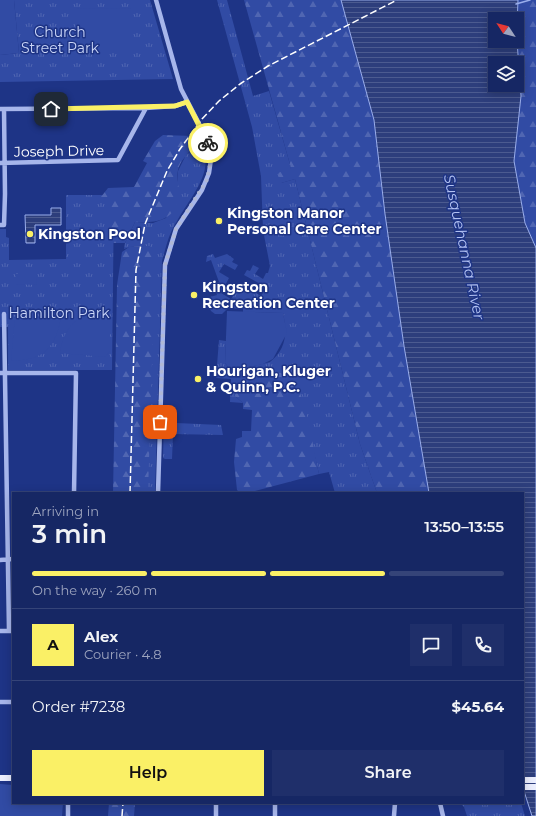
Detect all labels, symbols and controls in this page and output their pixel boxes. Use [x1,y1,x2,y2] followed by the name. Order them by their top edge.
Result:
[488,12,524,48] north arrow
[488,12,524,92] map controls
[21,23,100,57] park label: Church Street Park
[488,56,524,92] button: layers
[34,92,68,126] pin
[40,98,62,120] icon: home
[188,123,228,163] courier
[197,132,219,154] icon: bike
[13,141,104,161] street label: Joseph Drive
[440,172,489,322] water label: Susquehanna River
[227,204,382,238] place label: Kingston Manor Personal Care Center
[214,216,224,226] marker: Kingston Manor Personal Care Center
[38,225,141,243] place label: Kingston Pool
[25,229,35,239] marker: Kingston Pool
[202,278,335,312] place label: Kingston Recreation Center
[189,290,199,300] marker: Kingston Recreation Center
[8,304,110,322] park label: Hamilton Park
[206,362,331,396] place label: Hourigan, Kluger & Quinn, P.C.
[193,374,203,384] marker: Hourigan, Kluger & Quinn, P.C.
[143,405,177,439] pin
[149,411,171,433] icon: bag
[32,503,99,519] text: Arriving in
[424,517,504,536] text: 13:50–13:55
[32,518,107,550] text: 3 min
[32,582,157,598] text: On the way · 260 m
[410,624,452,666] button: chat
[462,624,504,666] button: phone
[84,627,118,646] text: Alex
[47,635,59,654] text: A
[84,646,162,662] text: Courier · 4.8
[32,697,125,716] text: Order #7238
[451,697,504,716] text: $45.64
[32,750,264,796] button: Help
[272,750,504,796] button: Share

